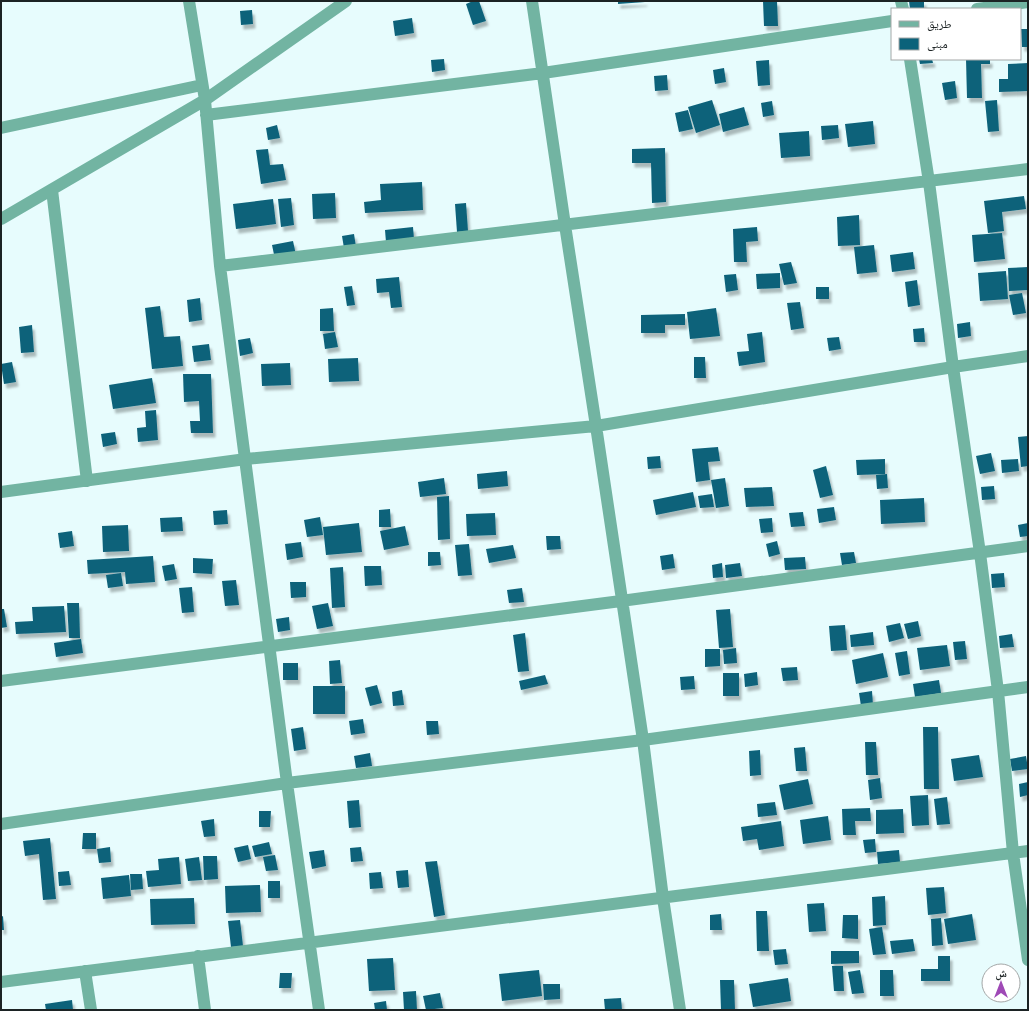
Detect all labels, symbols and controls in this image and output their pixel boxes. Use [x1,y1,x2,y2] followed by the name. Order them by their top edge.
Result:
[891,8,1021,60] legend
[927,15,952,32] text: طريق
[927,35,948,52] text: مبنى
[981,963,1021,1003] north arrow
[995,965,1007,981] text: ش

